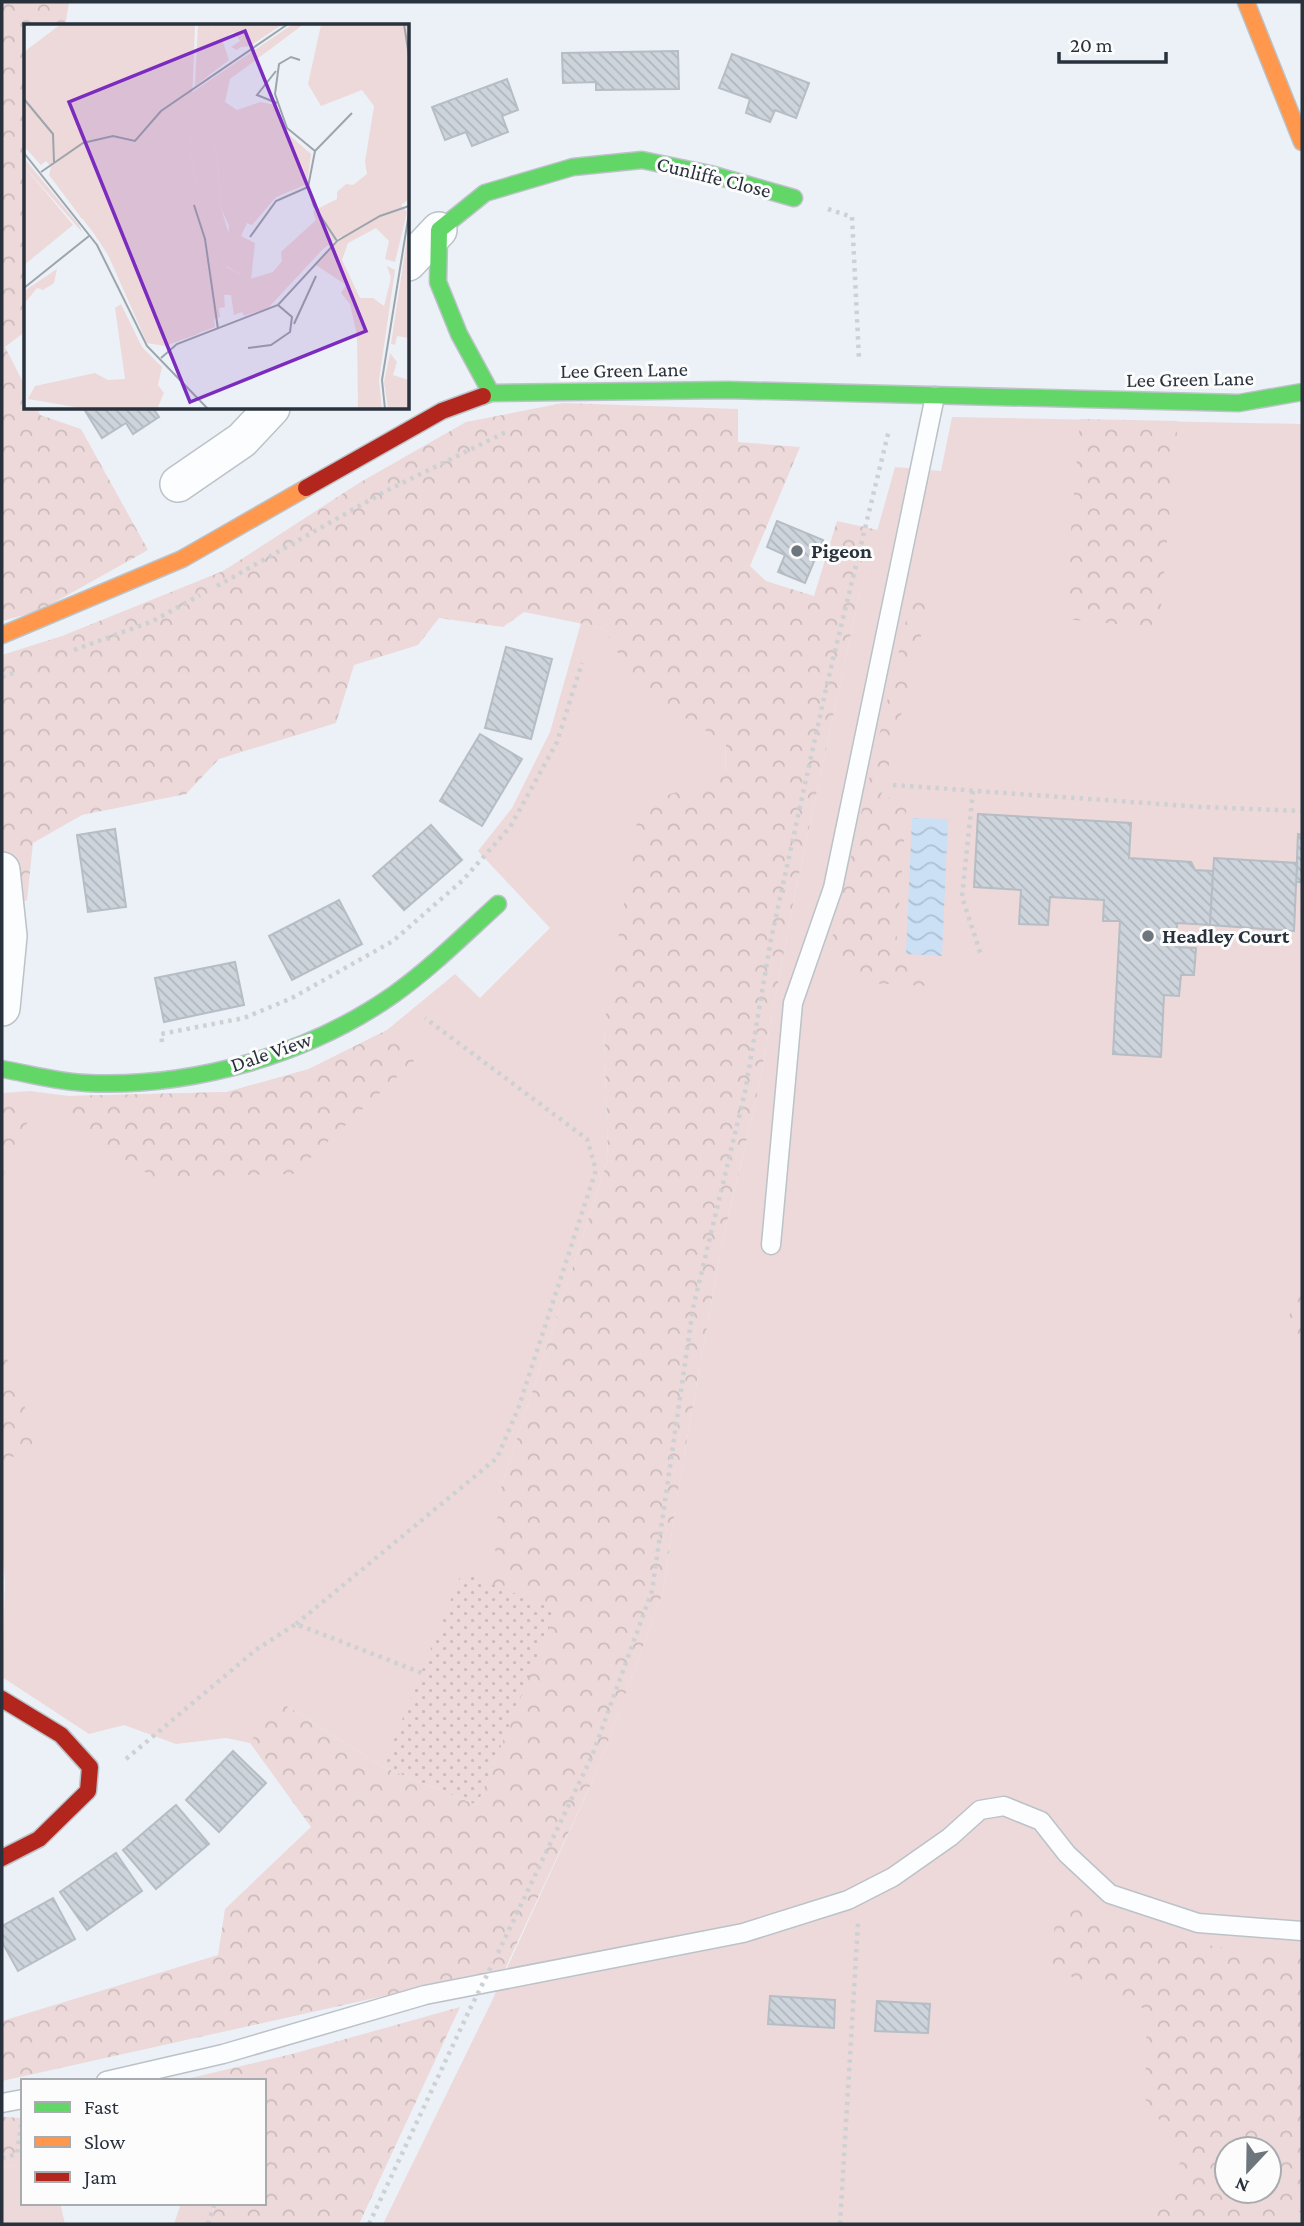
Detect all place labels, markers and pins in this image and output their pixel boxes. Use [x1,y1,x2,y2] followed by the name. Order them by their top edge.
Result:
[811,539,872,563] place label: Pigeon
[789,543,805,559] marker: Pigeon
[1162,924,1290,948] place label: Headley Court
[1140,928,1156,944] marker: Headley Court

